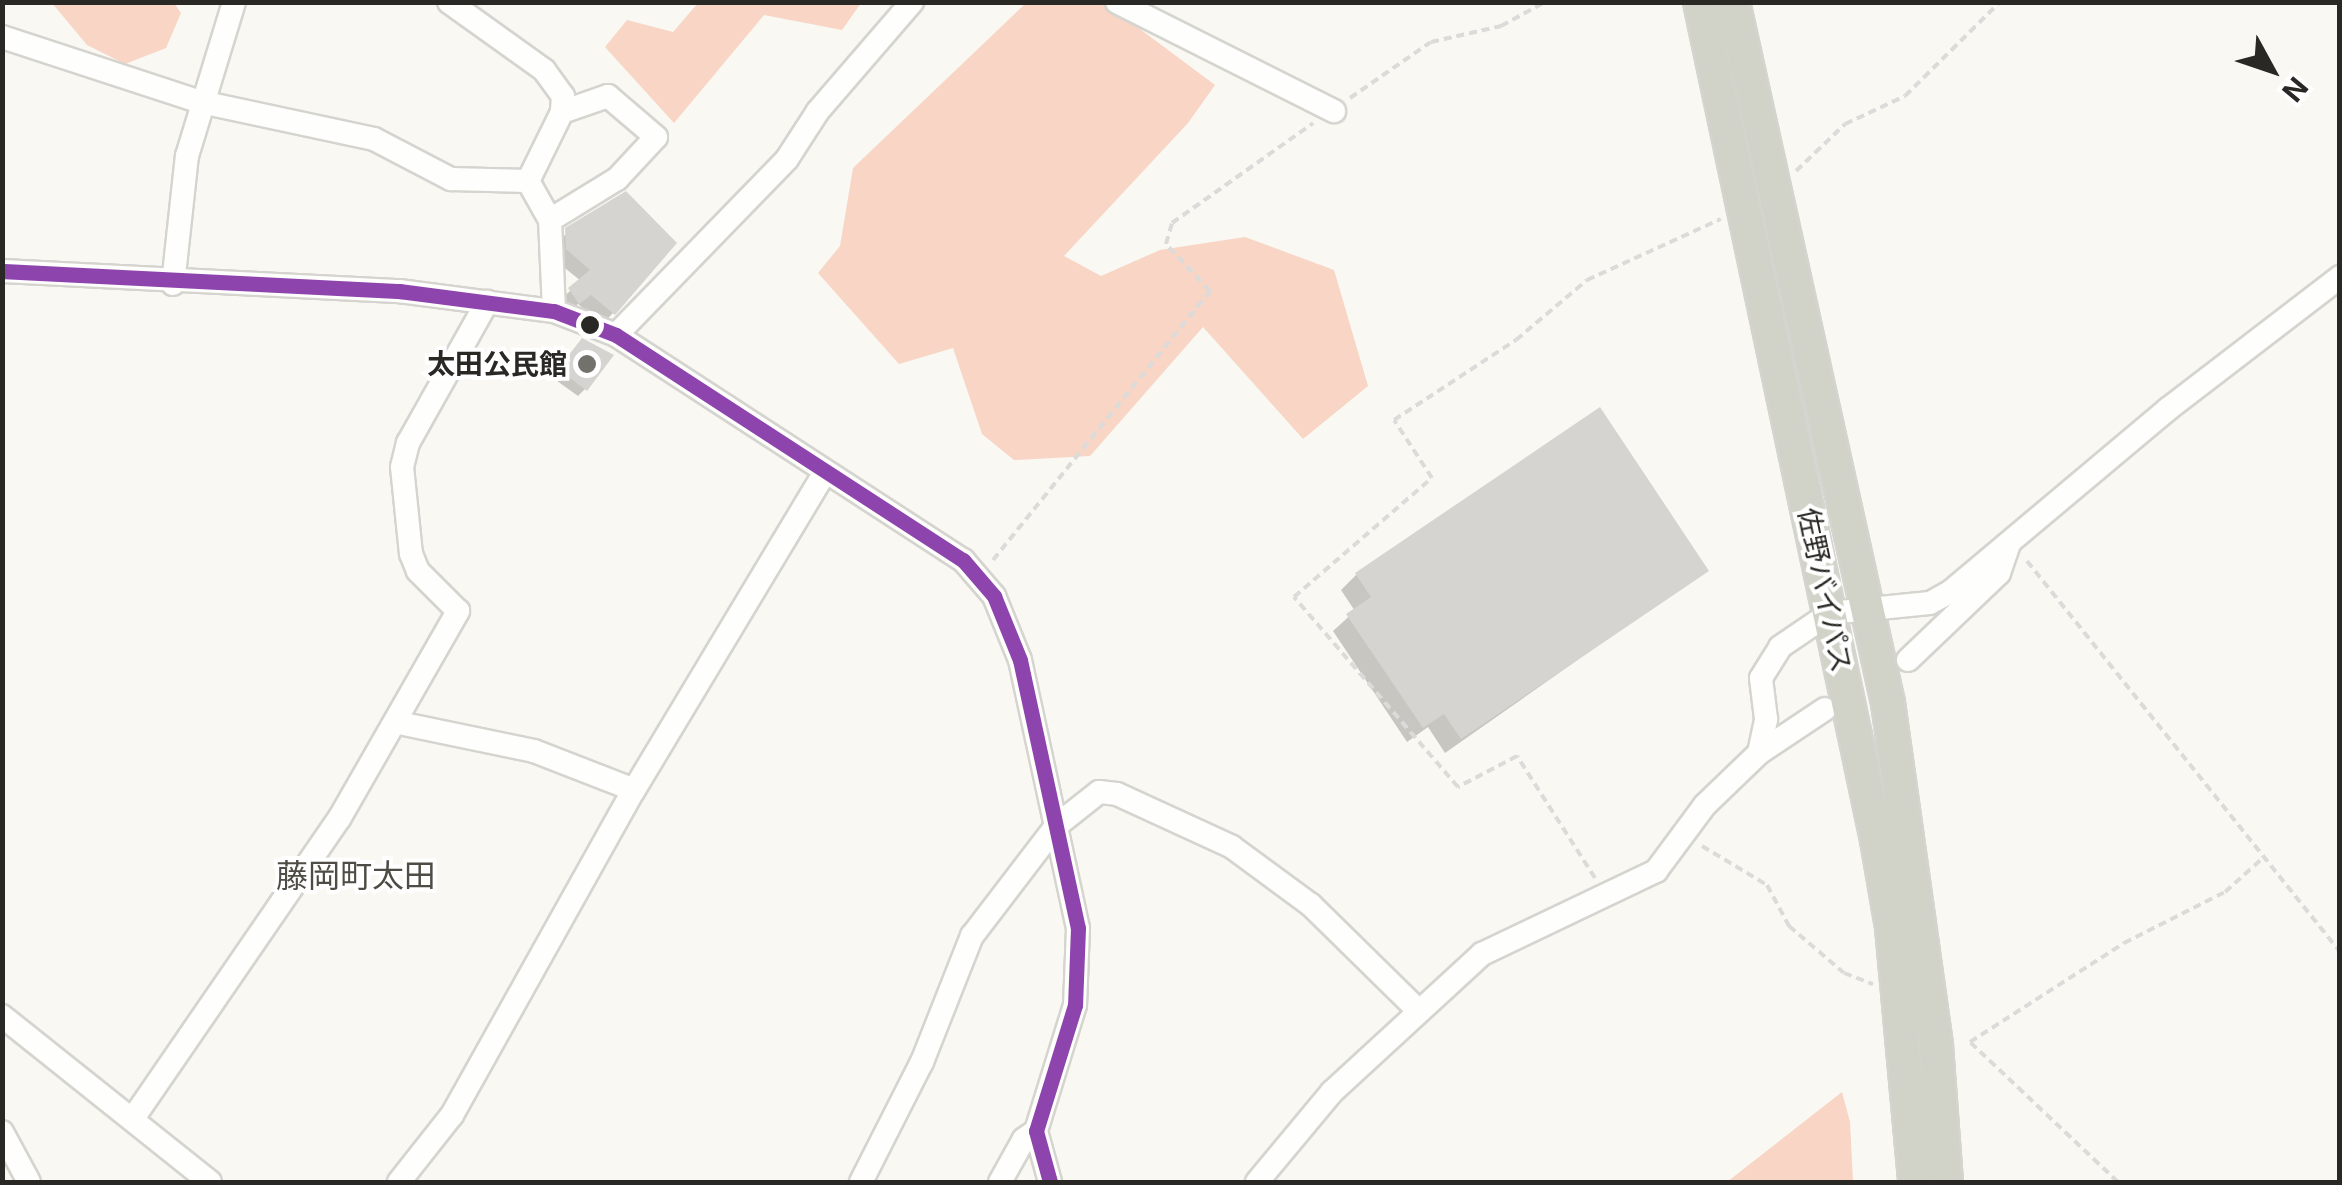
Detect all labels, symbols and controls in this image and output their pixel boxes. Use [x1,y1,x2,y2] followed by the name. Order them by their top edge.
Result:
[2222,20,2322,120] north arrow
[2275,70,2315,108] text: N
[580,315,600,335] unlabelled marker
[427,347,567,381] place label: 太田公民館
[576,353,598,375] marker: 太田公民館
[1791,504,1859,676] street label: 佐野バイパス
[276,857,436,895] district label: 藤岡町太田

